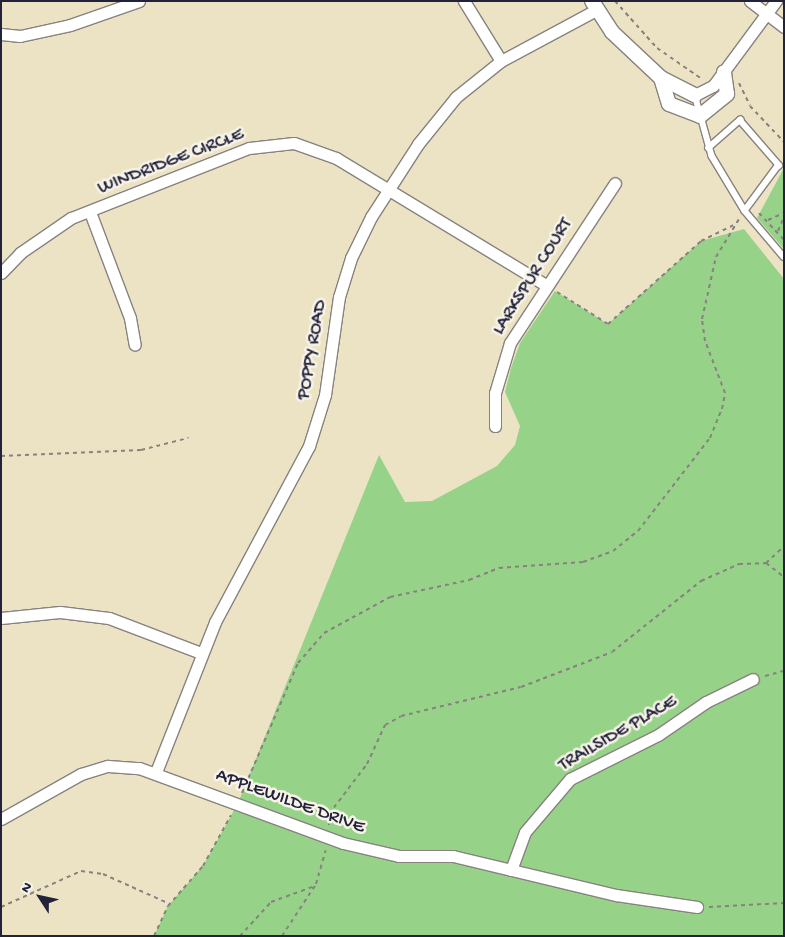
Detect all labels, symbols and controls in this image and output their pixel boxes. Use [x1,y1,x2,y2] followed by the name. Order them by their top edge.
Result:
[95,124,247,200] street label: WINDRIDGE CIRCLE
[488,214,578,340] street label: LARKSPUR COURT
[293,298,333,402] street label: POPPY ROAD
[555,691,681,777] street label: TRAILSIDE PLACE
[212,764,368,840] street label: APPLEWILDE DRIVE
[15,872,65,922] north arrow
[18,879,37,897] text: N

